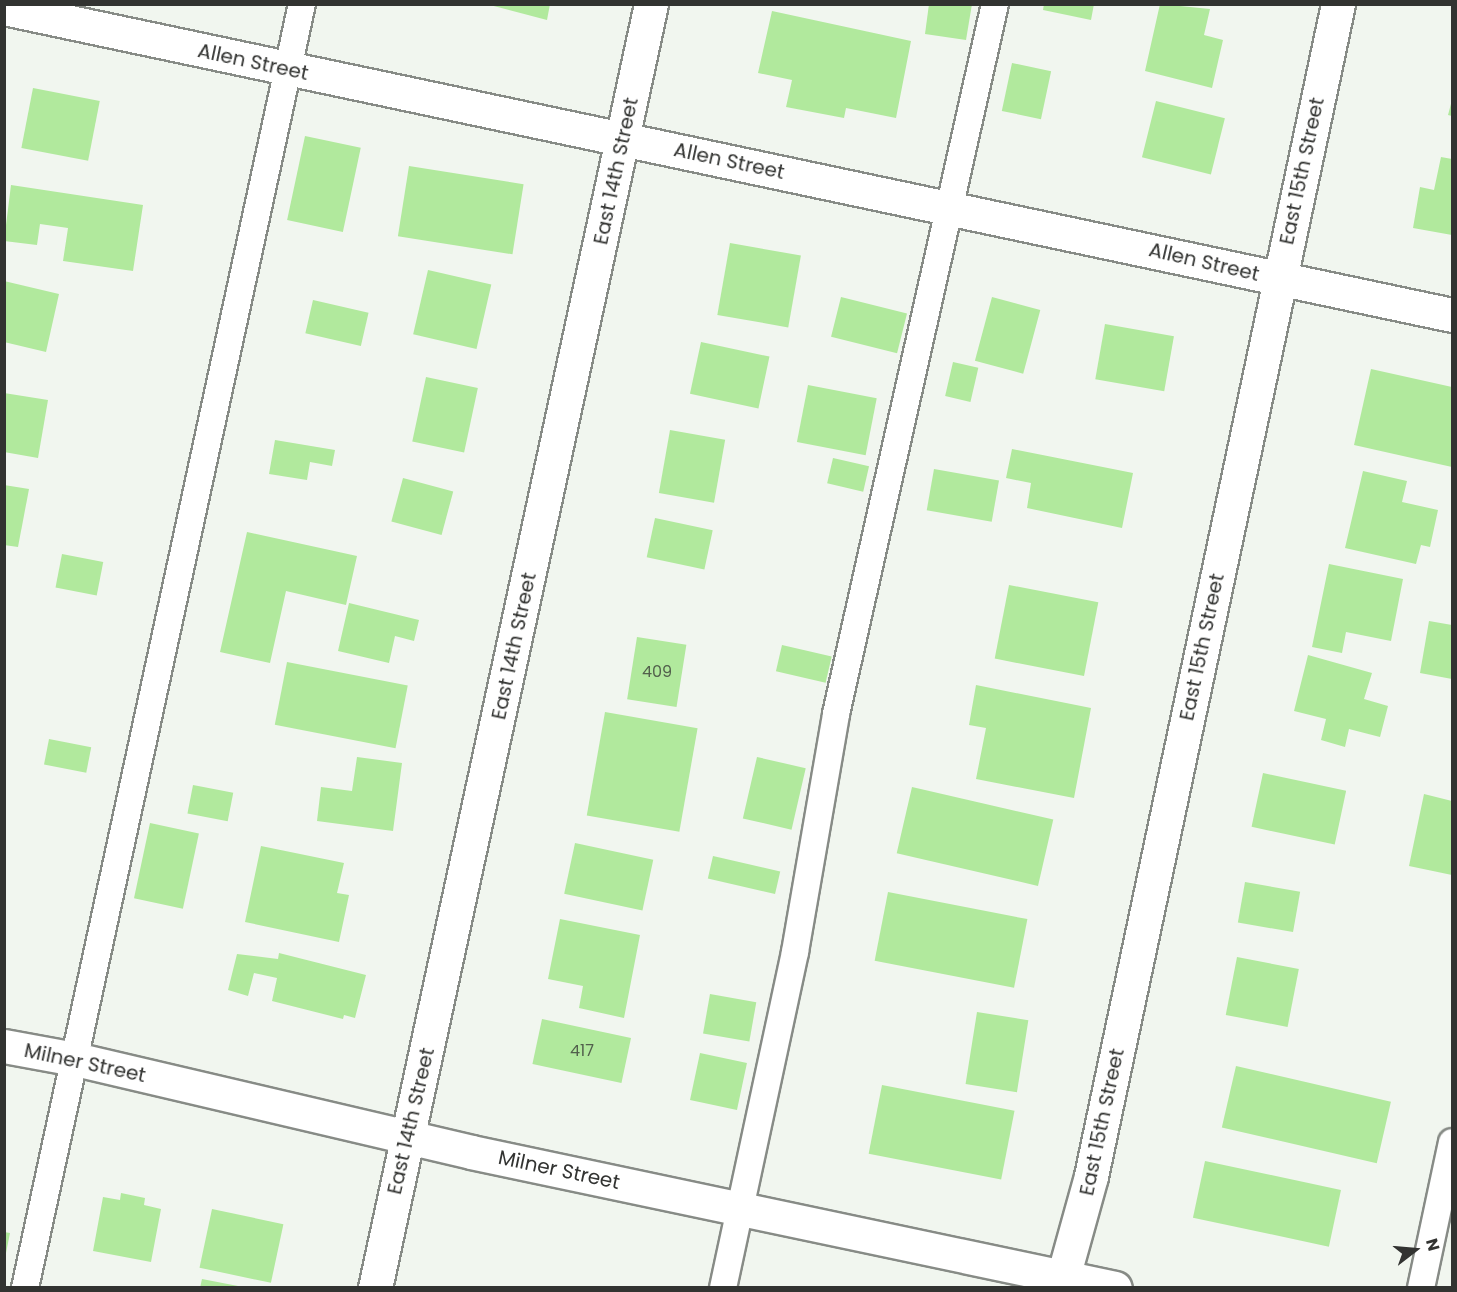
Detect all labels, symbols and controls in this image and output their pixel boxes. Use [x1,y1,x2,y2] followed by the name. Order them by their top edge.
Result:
[196,39,310,85] street label: Allen Street
[589,95,643,247] street label: East 14th Street
[1275,95,1329,247] street label: East 15th Street
[672,138,786,184] street label: Allen Street
[1147,238,1261,286] street label: Allen Street
[487,570,541,722] street label: East 14th Street
[1175,571,1229,723] street label: East 15th Street
[642,662,672,682] house number: 409
[22,1038,148,1088] street label: Milner Street
[570,1041,594,1061] house number: 417
[382,1045,440,1197] street label: East 14th Street
[1075,1046,1129,1198] street label: East 15th Street
[496,1145,622,1195] street label: Milner Street
[1385,1220,1445,1280] north arrow
[1420,1236,1445,1254] text: N

